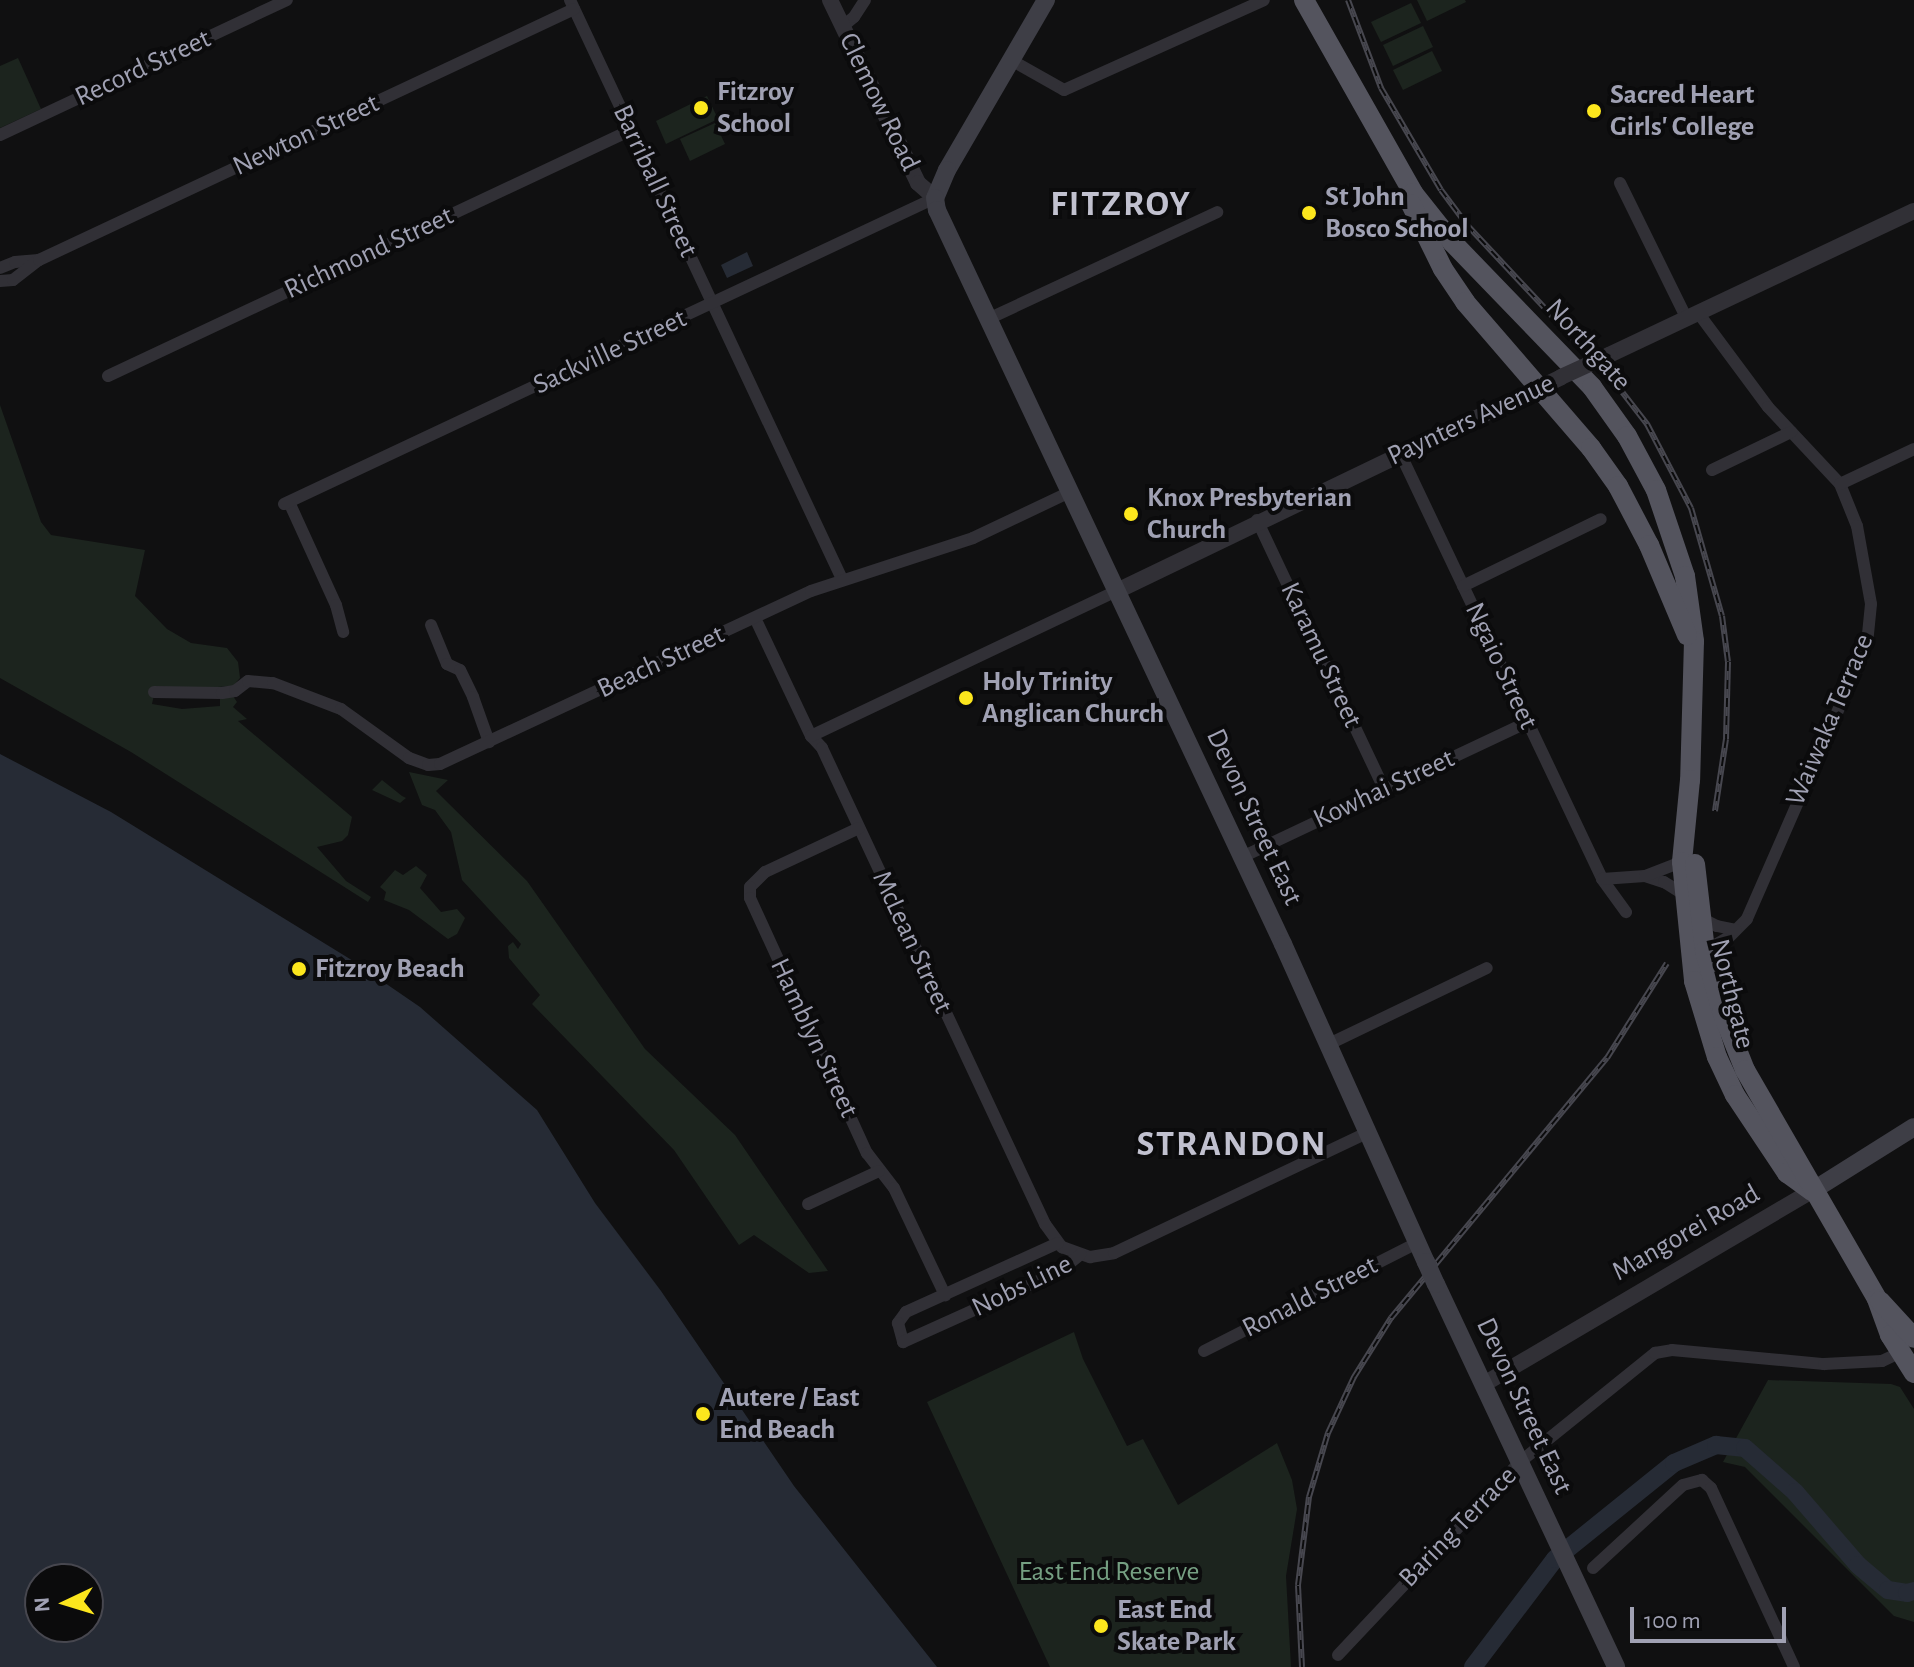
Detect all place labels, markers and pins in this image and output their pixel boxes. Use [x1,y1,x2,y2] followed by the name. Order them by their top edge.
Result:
[717,75,794,141] place label: Fitzroy School
[1610,78,1754,144] place label: Sacred Heart Girls' College
[692,99,710,117] marker: Fitzroy School
[1585,102,1603,120] marker: Sacred Heart Girls' College
[1325,180,1469,246] place label: St John Bosco School
[1300,204,1318,222] marker: St John Bosco School
[1147,481,1352,547] place label: Knox Presbyterian Church
[1122,505,1140,523] marker: Knox Presbyterian Church
[982,665,1164,731] place label: Holy Trinity Anglican Church
[957,689,975,707] marker: Holy Trinity Anglican Church
[315,952,465,986] place label: Fitzroy Beach
[290,960,308,978] marker: Fitzroy Beach
[719,1381,859,1447] place label: Autere / East End Beach
[694,1405,712,1423] marker: Autere / East End Beach
[1117,1593,1236,1659] place label: East End Skate Park
[1092,1617,1110,1635] marker: East End Skate Park

